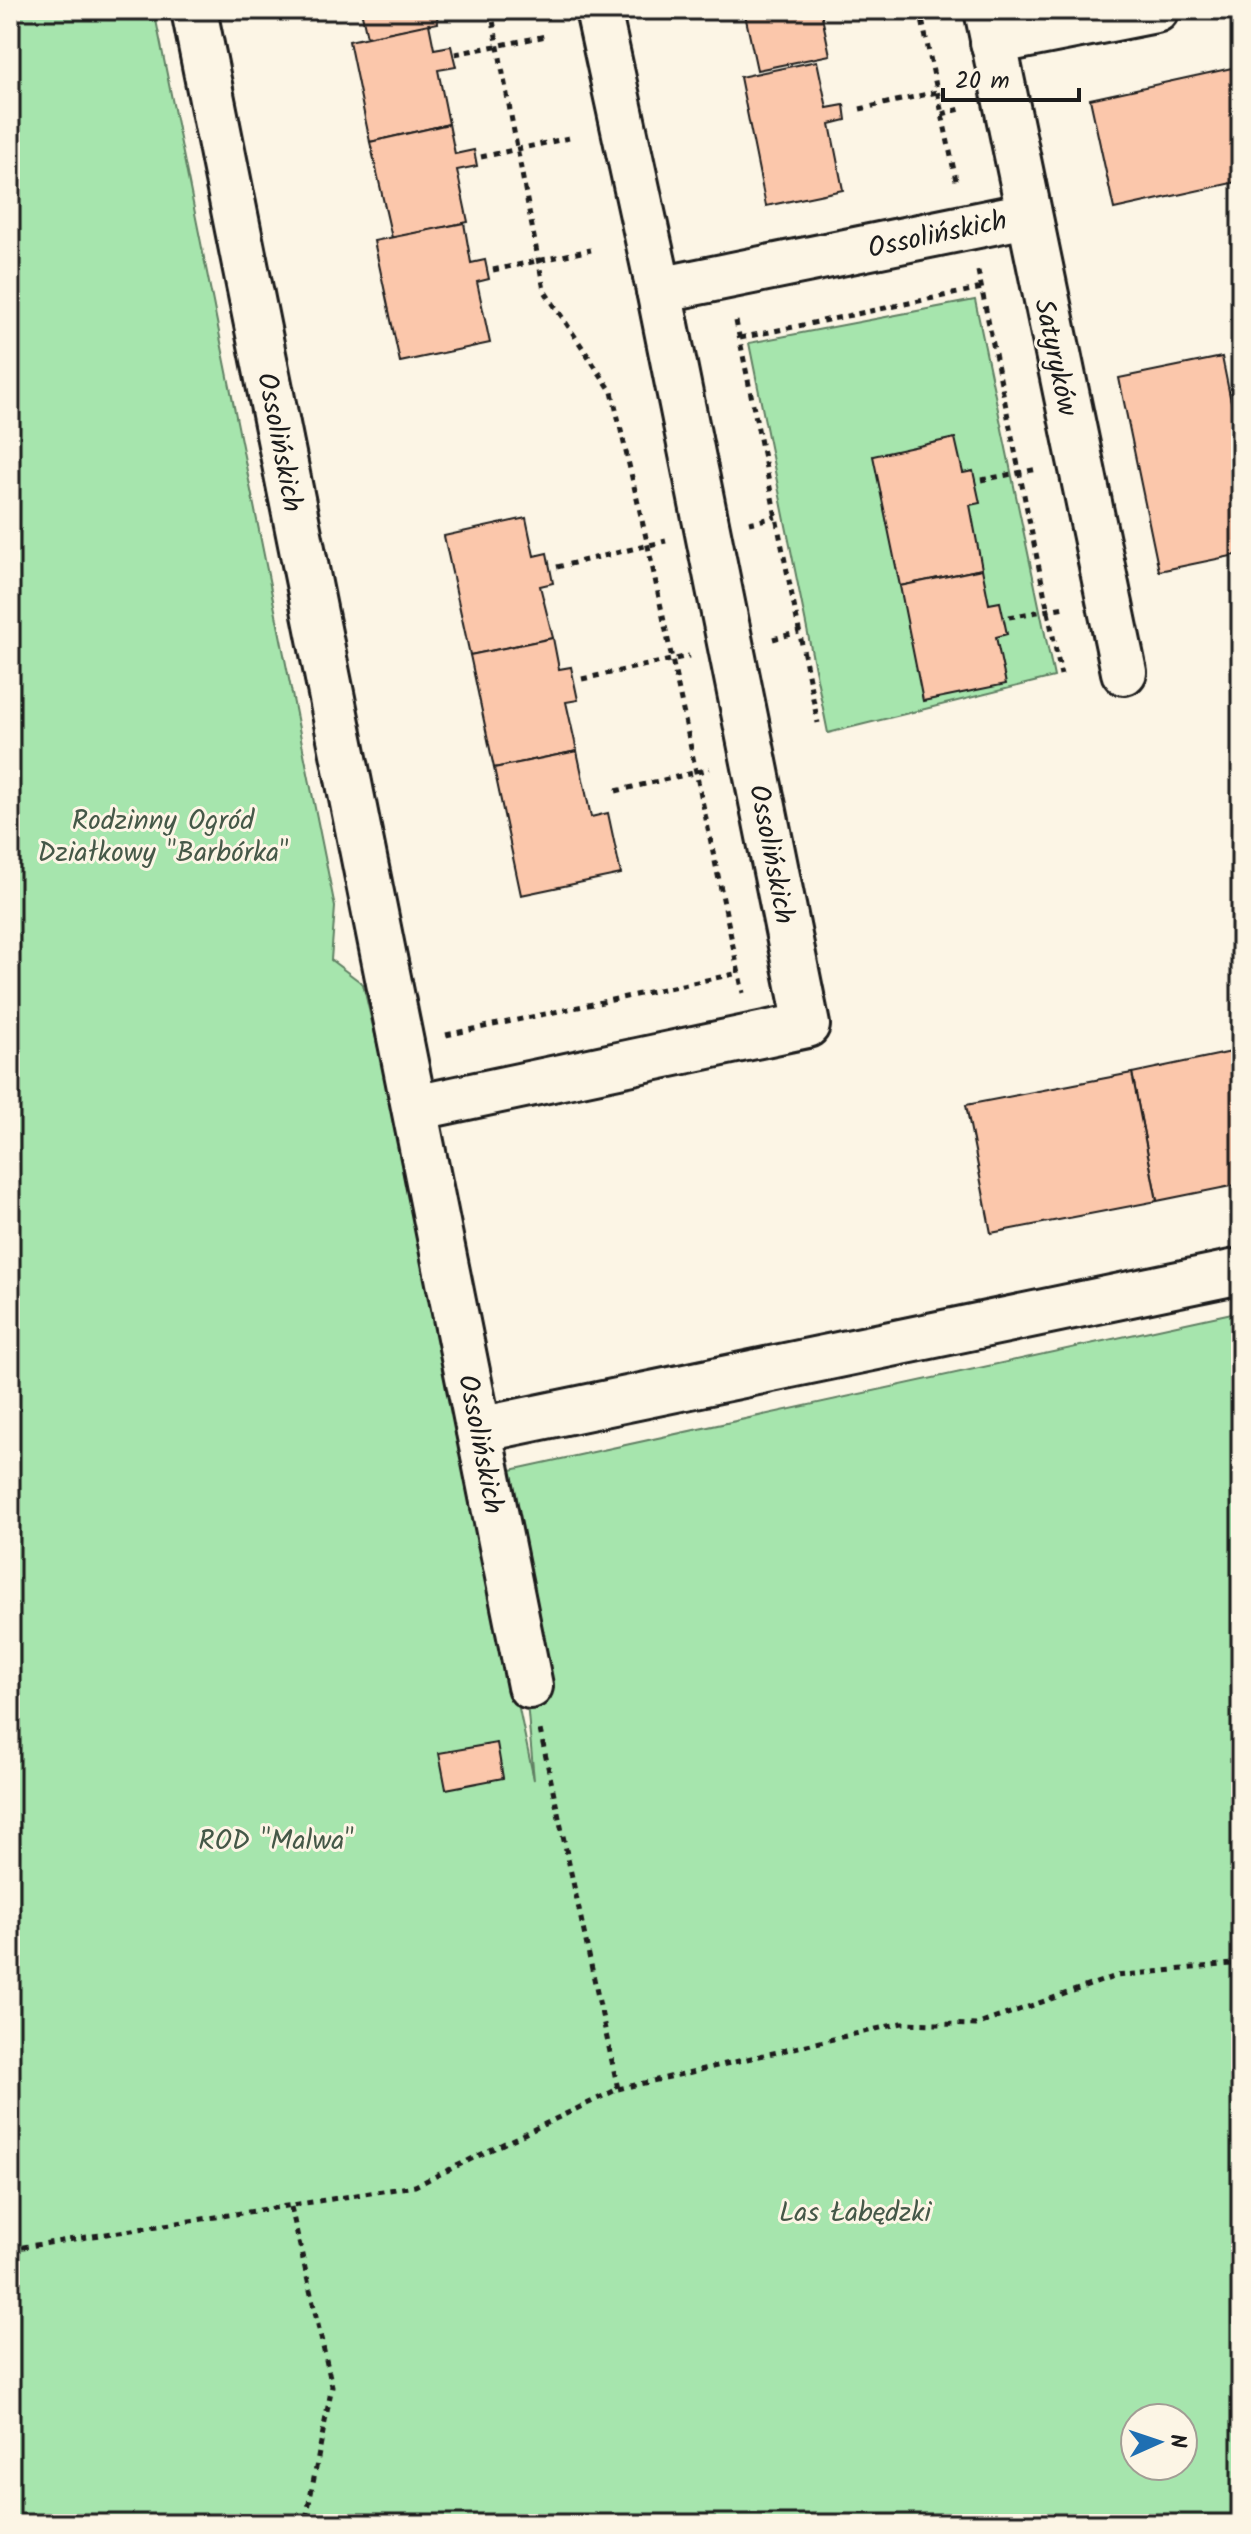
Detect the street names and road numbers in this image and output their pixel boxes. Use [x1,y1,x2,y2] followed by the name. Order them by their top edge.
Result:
[864,199,1011,272] street label: Ossolińskich
[1020,295,1089,421] street label: Satyryków
[243,369,314,516] street label: Ossolińskich
[735,781,806,928] street label: Ossolińskich
[444,1371,515,1518] street label: Ossolińskich

